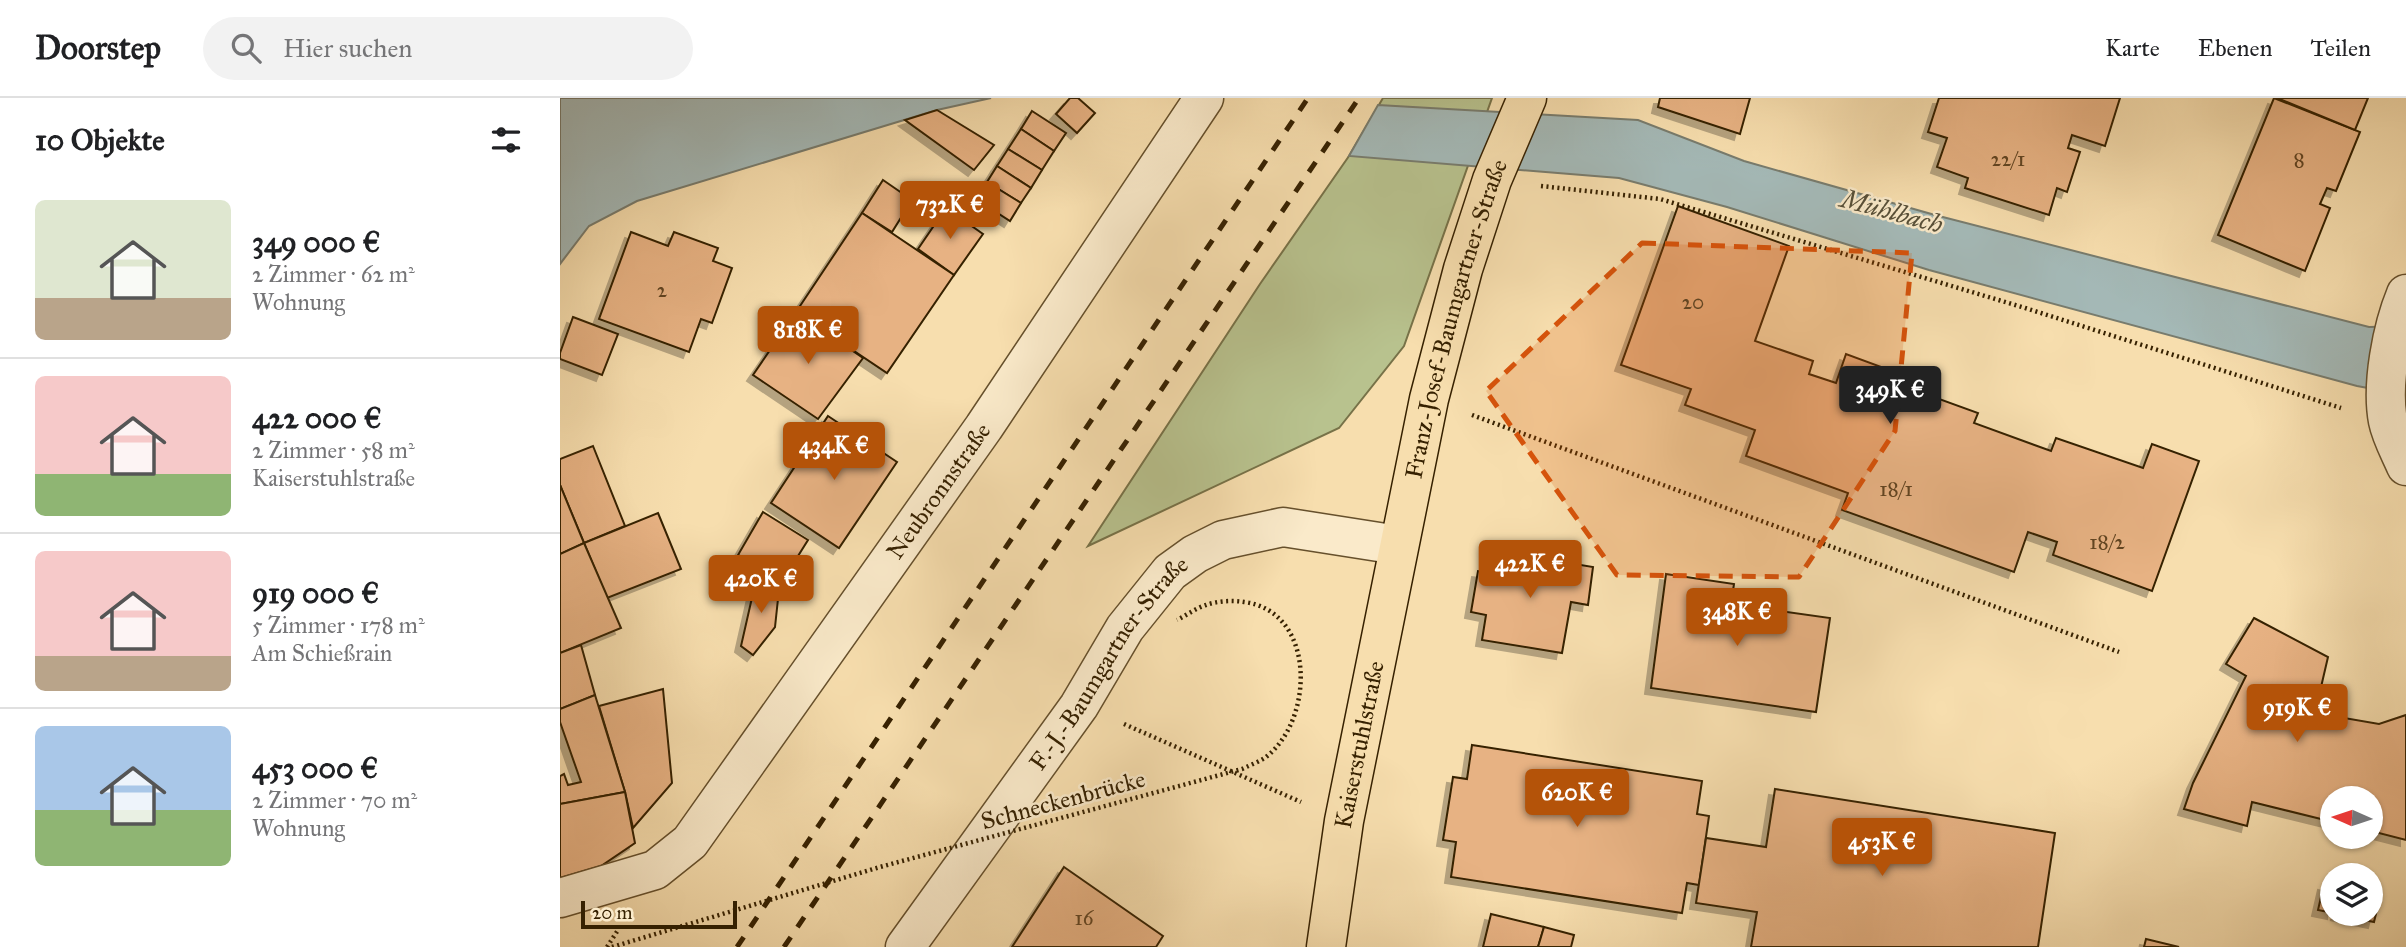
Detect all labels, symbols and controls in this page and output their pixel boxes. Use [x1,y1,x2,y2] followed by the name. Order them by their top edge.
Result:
[203,17,693,80] search box
[35,28,161,68] text: Doorstep
[227,29,265,67] icon: search
[283,32,412,64] text: Hier suchen
[2105,33,2160,63] text: Karte
[2198,33,2273,63] text: Ebenen
[2311,33,2371,63] text: Teilen
[487,121,525,159] icon: filters
[35,122,165,158] text: 10 Objekte
[1991,146,2025,172] house number: 22/1
[2293,147,2305,173] house number: 8
[1398,155,1514,481] street label: Franz-Josef-Baumgartner-Straße
[893,181,1007,241] pin: 732K €
[1835,181,1947,240] water label: Mühlbach
[916,190,984,218] text: 732K €
[252,224,380,260] text: 349 000 €
[91,228,175,312] icon: home
[252,260,415,288] text: 2 Zimmer · 62 m²
[657,277,668,303] house number: 2
[252,288,345,316] text: Wohnung
[1682,289,1704,315] house number: 20
[751,306,865,366] pin: 818K €
[774,315,842,343] text: 818K €
[1833,366,1947,426] pin: 349K €
[1855,375,1925,403] text: 349K €
[252,400,382,436] text: 422 000 €
[91,404,175,488] icon: home
[880,417,997,565] street label: Neubronnstraße
[777,422,891,482] pin: 434K €
[799,431,869,459] text: 434K €
[252,436,415,464] text: 2 Zimmer · 58 m²
[252,464,415,492] text: Kaiserstuhlstraße
[1879,476,1913,502] house number: 18/1
[2089,529,2125,555] house number: 18/2
[1473,540,1587,600] pin: 422K €
[1023,549,1194,776] street label: F.-J.-Baumgartner-Straße
[1495,549,1565,577] text: 422K €
[704,556,818,615] pin: 420K €
[725,564,797,592] text: 420K €
[252,575,379,611] text: 919 000 €
[91,579,175,663] icon: home
[1680,588,1794,648] pin: 348K €
[1702,597,1772,625] text: 348K €
[252,611,425,639] text: 5 Zimmer · 178 m²
[252,639,392,667] text: Am Schießrain
[1328,658,1391,831] street label: Kaiserstuhlstraße
[2240,684,2354,744] pin: 919K €
[2263,693,2331,721] text: 919K €
[252,750,378,786] text: 453 000 €
[91,754,175,838] icon: home
[978,764,1148,836] street label: Schneckenbrücke
[1520,770,1634,829] pin: 620K €
[1541,778,1613,806] text: 620K €
[252,786,417,814] text: 2 Zimmer · 70 m²
[2320,786,2384,849] north arrow
[2320,786,2383,926] map controls
[252,814,345,842] text: Wohnung
[1825,818,1939,878] pin: 453K €
[1848,827,1916,855] text: 453K €
[2320,863,2383,926] button: layers
[581,898,737,930] scale bar
[592,901,633,924] text: 20 m
[1074,905,1095,931] house number: 16

